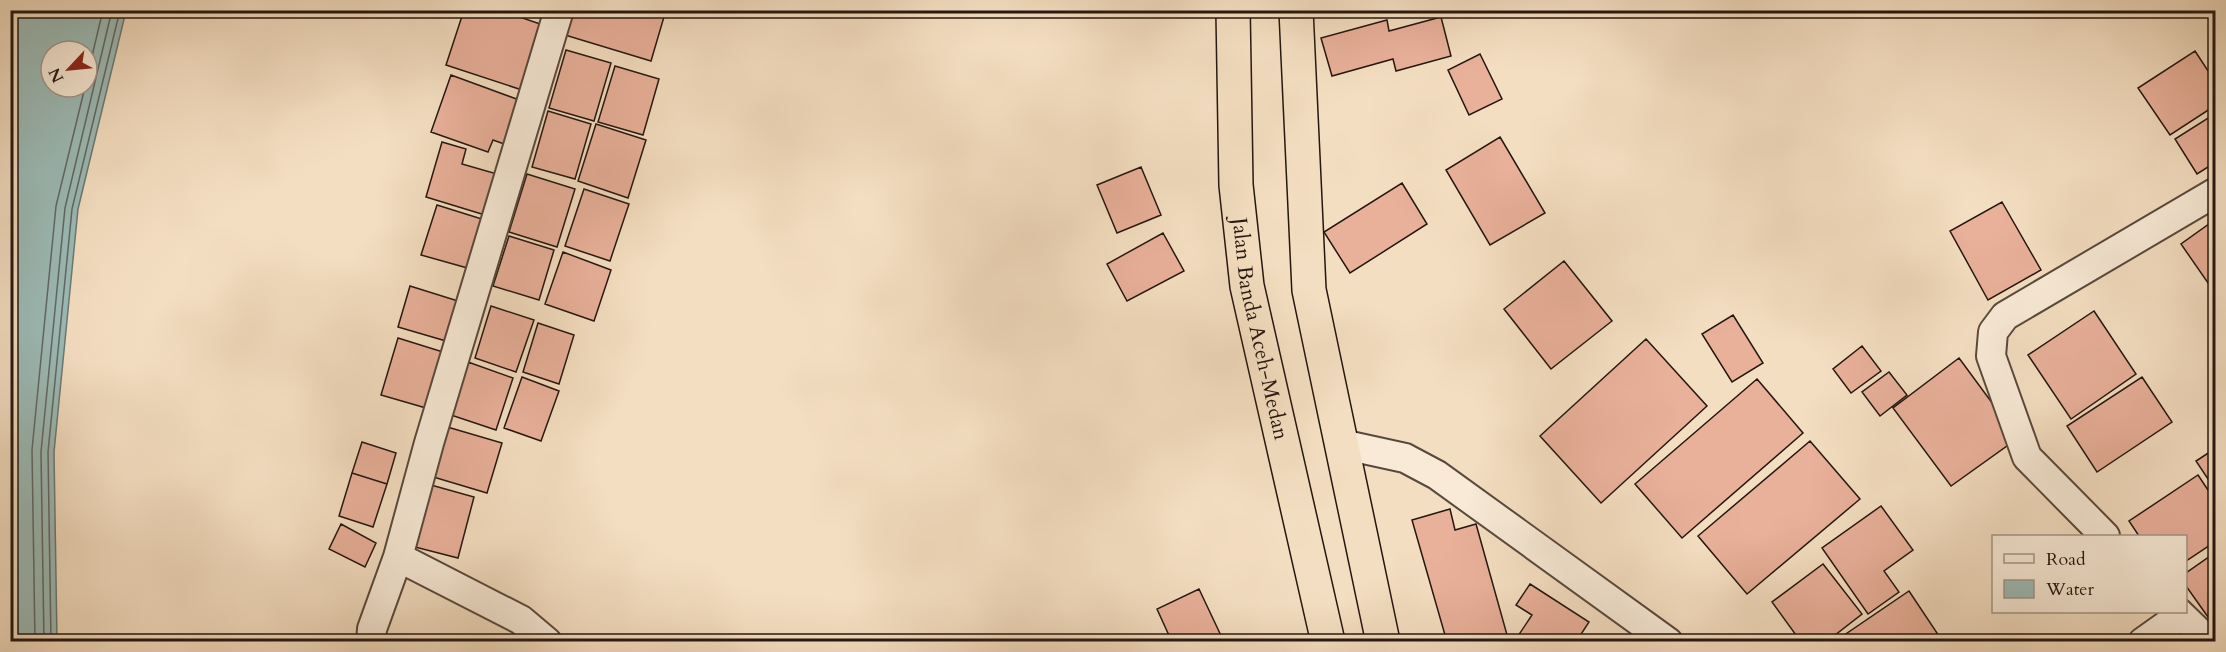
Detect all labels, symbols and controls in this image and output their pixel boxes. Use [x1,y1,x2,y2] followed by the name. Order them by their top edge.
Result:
[39,39,99,99] north arrow
[43,64,69,86] text: N
[1225,213,1296,443] street label: Jalan Banda Aceh-Medan
[1992,535,2187,613] legend
[2046,547,2086,572] text: Road
[2045,577,2095,602] text: Water

